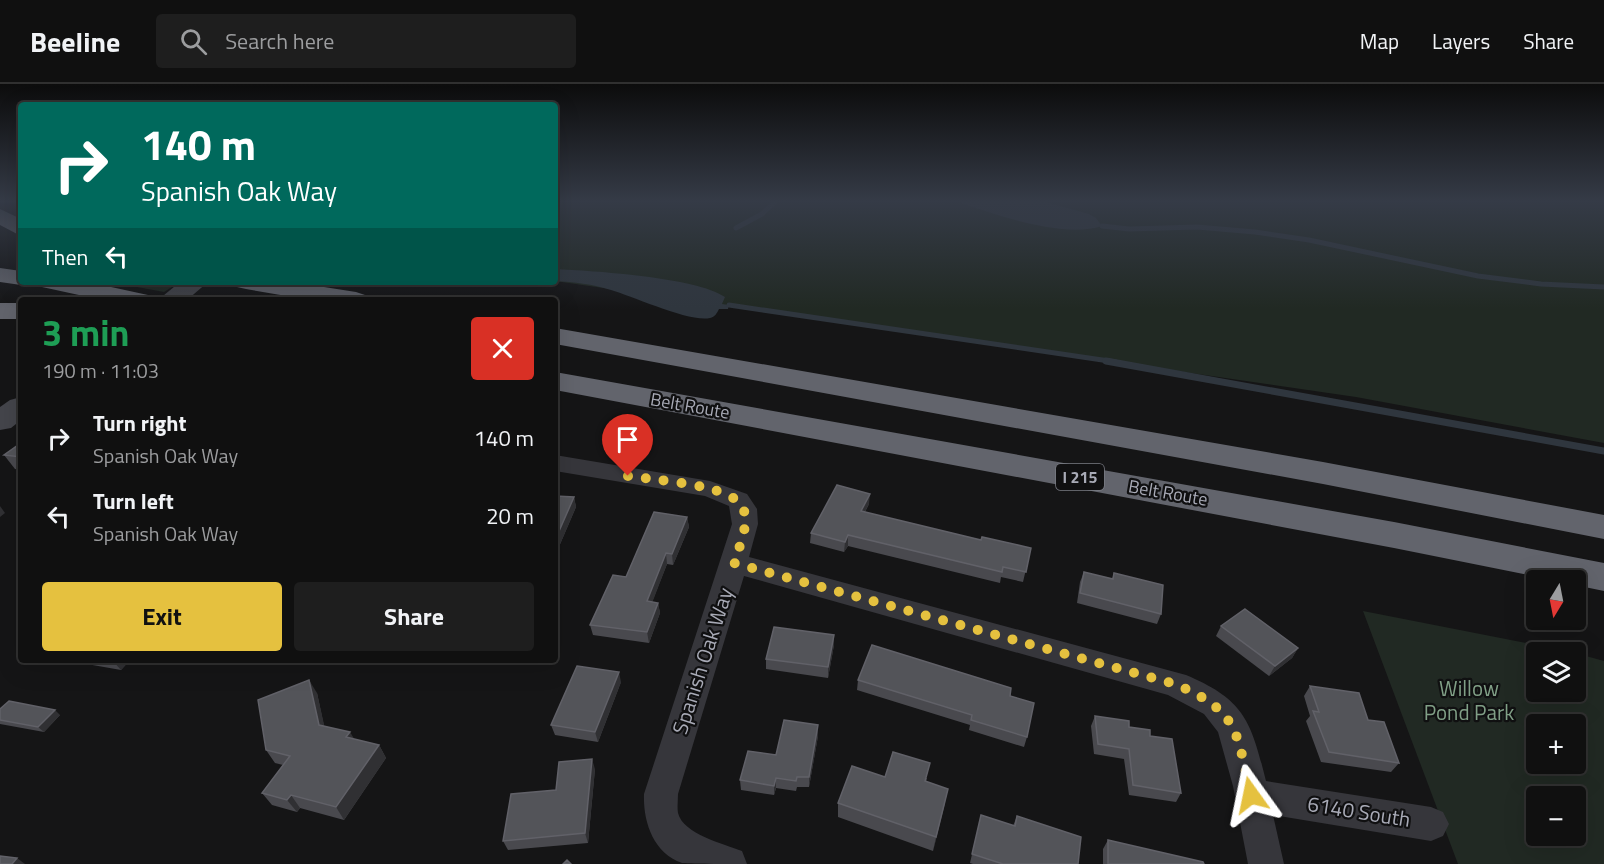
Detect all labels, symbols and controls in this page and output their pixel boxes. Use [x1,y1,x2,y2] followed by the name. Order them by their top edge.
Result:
[156,14,576,68] search box
[30,20,120,63] text: Beeline
[225,24,334,58] text: Search here
[177,25,210,58] icon: search
[1360,25,1399,57] text: Map
[1432,25,1490,57] text: Layers
[1523,25,1574,57] text: Share
[141,112,256,176] text: 140 m
[42,126,120,204] icon: right
[141,170,337,211] text: Spanish Oak Way
[42,240,88,274] text: Then
[100,240,133,273] icon: left
[42,305,129,360] text: 3 min
[471,317,534,380] button: close
[42,355,159,386] text: 190 m · 11:03
[648,385,732,426] street label: Belt Route
[93,406,187,440] text: Turn right
[602,414,653,476] pin
[474,421,534,455] text: 140 m
[42,422,75,455] icon: right
[611,423,644,456] icon: arrive
[93,440,238,471] text: Spanish Oak Way
[1056,464,1104,490] road number: I 215
[1126,472,1210,513] street label: Belt Route
[93,484,174,518] text: Turn left
[486,499,534,533] text: 20 m
[42,500,75,533] icon: left
[93,518,238,549] text: Spanish Oak Way
[1526,570,1586,630] north arrow
[1526,570,1586,846] map controls
[42,582,282,651] button: Exit
[294,582,534,651] button: Share
[663,583,741,738] street label: Spanish Oak Way
[1526,642,1586,702] button: layers
[1424,672,1514,728] park label: Willow Pond Park
[1526,714,1586,774] button: +
[1219,763,1283,827] position arrow
[1526,786,1586,846] button: −
[1305,787,1413,835] street label: 6140 South

